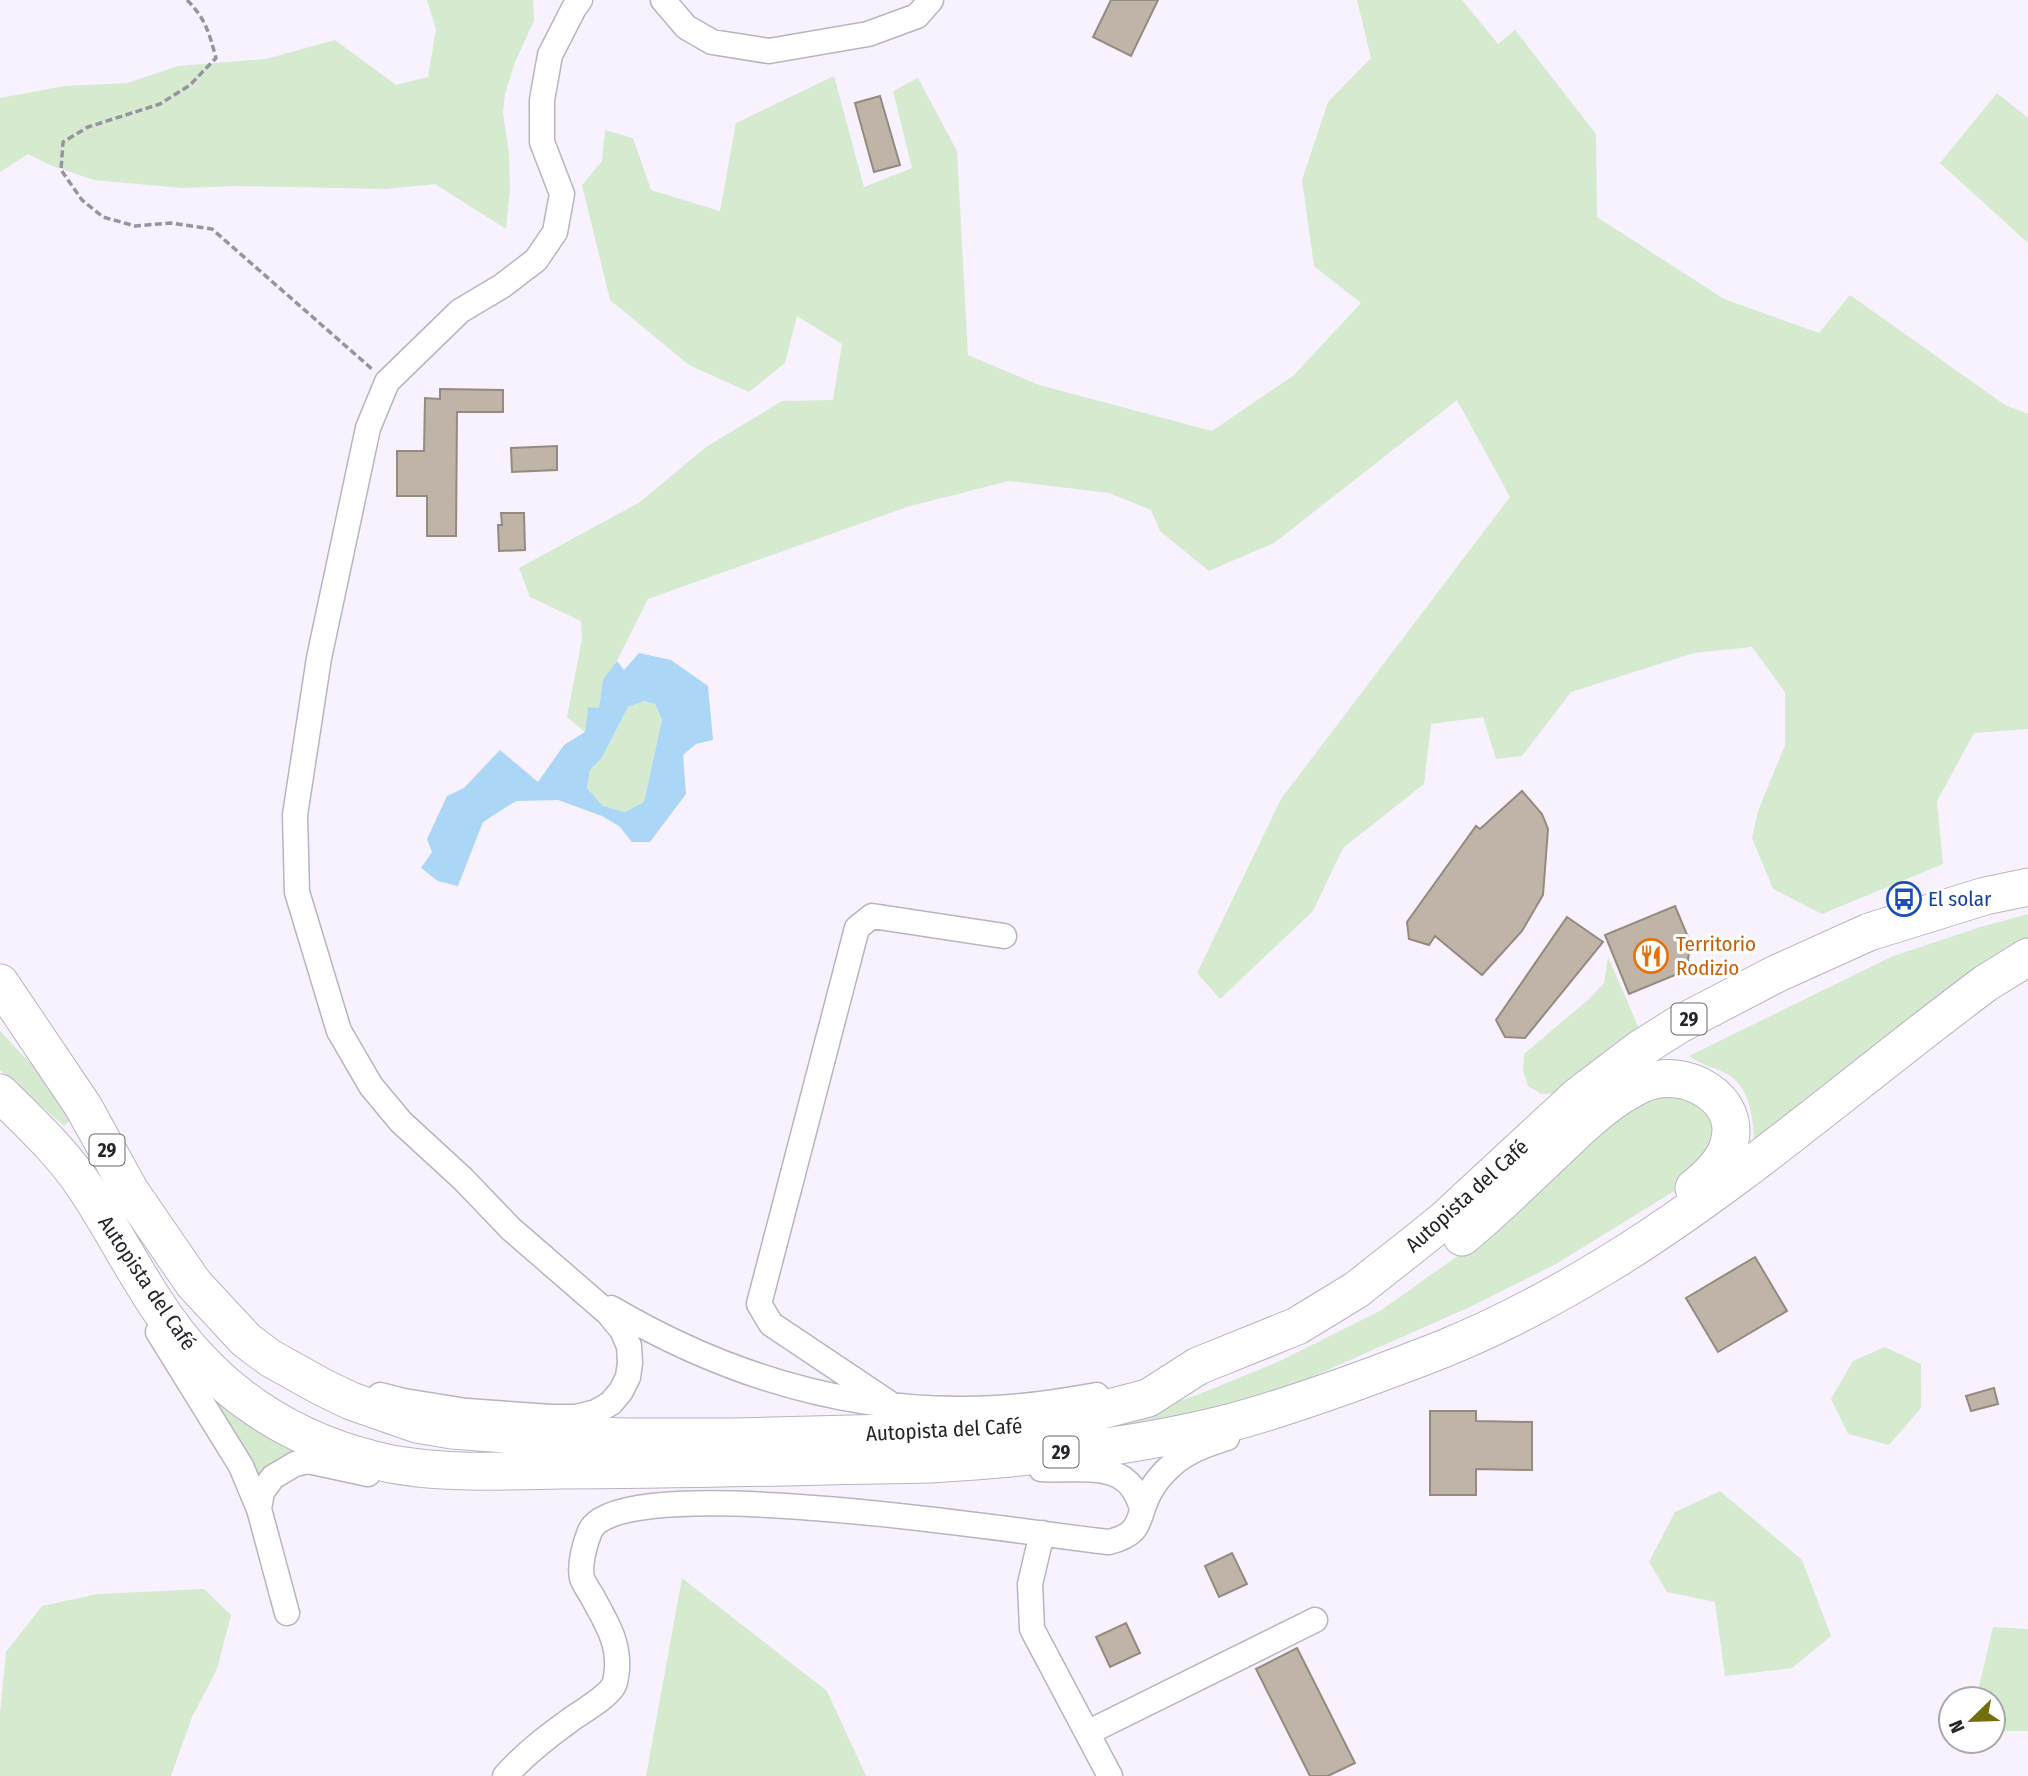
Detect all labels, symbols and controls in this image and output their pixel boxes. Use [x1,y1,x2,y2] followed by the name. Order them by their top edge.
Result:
[1885,880,1923,918] bus stop icon: El solar
[1928,886,1992,912] place label: El solar
[1676,931,1756,981] place label: Territorio Rodizio
[1632,937,1670,975] restaurant icon: Territorio Rodizio
[1672,1004,1706,1035] road number: 29
[90,1134,124,1166] road number: 29
[1400,1134,1534,1258] street label: Autopista del Café
[92,1211,202,1355] street label: Autopista del Café
[865,1413,1023,1447] street label: Autopista del Café
[1044,1436,1078,1468] road number: 29
[1937,1685,2007,1755] north arrow
[1944,1717,1970,1736] text: N

